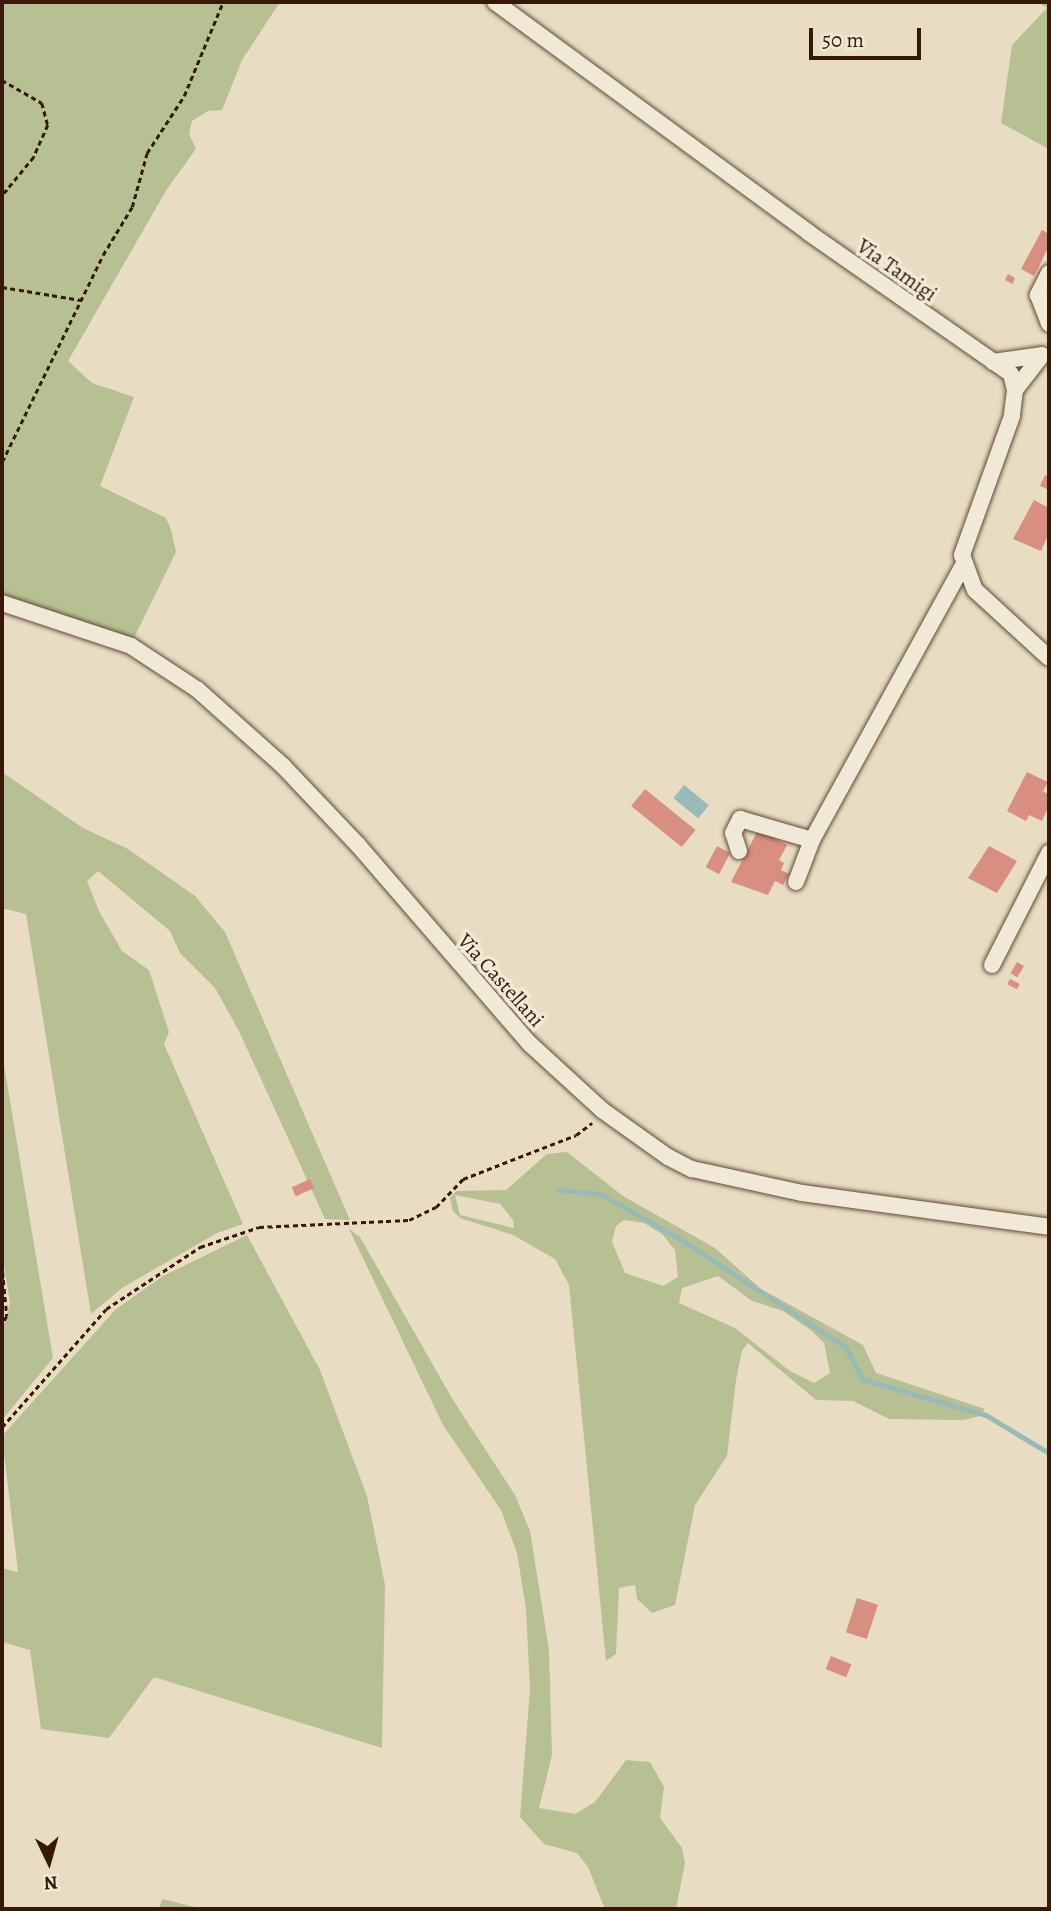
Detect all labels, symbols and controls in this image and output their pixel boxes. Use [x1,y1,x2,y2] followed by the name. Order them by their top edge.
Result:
[813,14,925,58] scale bar
[822,26,864,54] text: 50 m
[852,233,942,307] street label: Via Tamigi
[452,928,550,1032] street label: Via Castellani
[14,1827,84,1897] north arrow
[43,1869,59,1896] text: N

